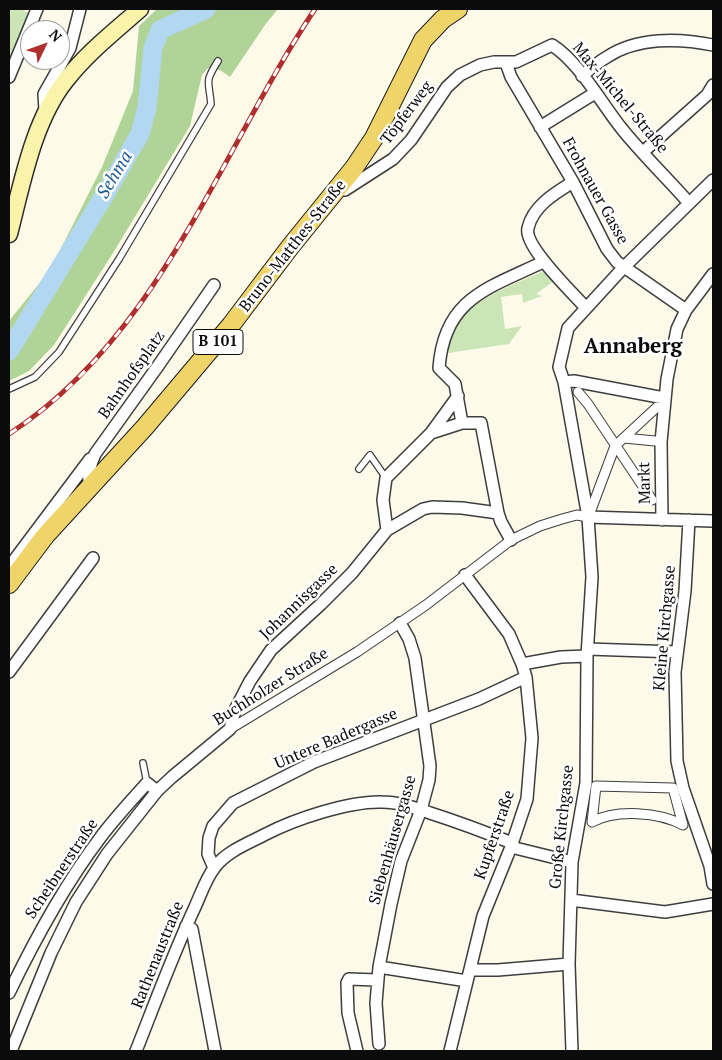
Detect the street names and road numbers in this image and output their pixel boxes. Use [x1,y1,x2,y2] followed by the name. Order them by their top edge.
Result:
[568,39,672,157] street label: Max-Michel-Straße
[377,78,437,148] street label: Töpferweg
[558,134,632,248] street label: Frohnauer Gasse
[235,176,351,316] street label: Bruno-Matthes-Straße
[95,327,169,423] street label: Bahnhofsplatz
[193,330,243,354] road number: B 101
[635,462,655,504] street label: Markt
[256,560,342,644] street label: Johannisgasse
[650,564,680,692] street label: Kleine Kirchgasse
[210,644,332,730] street label: Buchholzer Straße
[272,704,400,774] street label: Untere Badergasse
[546,764,578,890] street label: Große Kirchgasse
[365,773,421,907] street label: Siebenhäusergasse
[471,788,519,882] street label: Kupferstraße
[22,816,102,922] street label: Scheibnerstraße
[128,899,188,1011] street label: Rathenaustraße

